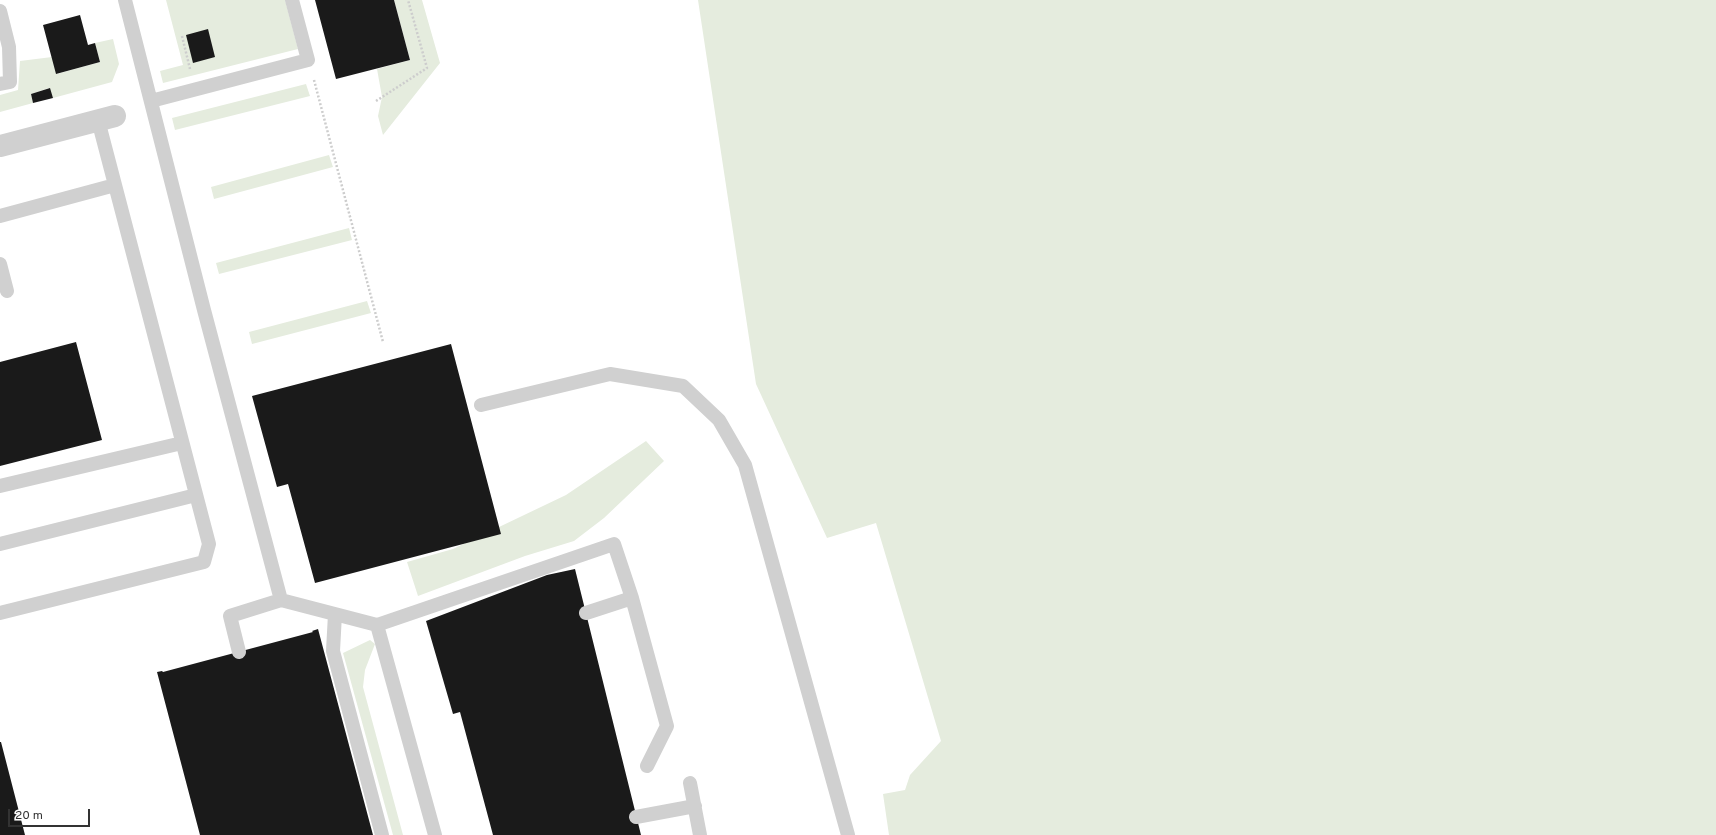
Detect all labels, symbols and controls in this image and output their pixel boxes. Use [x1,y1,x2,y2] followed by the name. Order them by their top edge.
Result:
[10,801,92,827] scale bar
[15,808,43,824] text: 20 m

